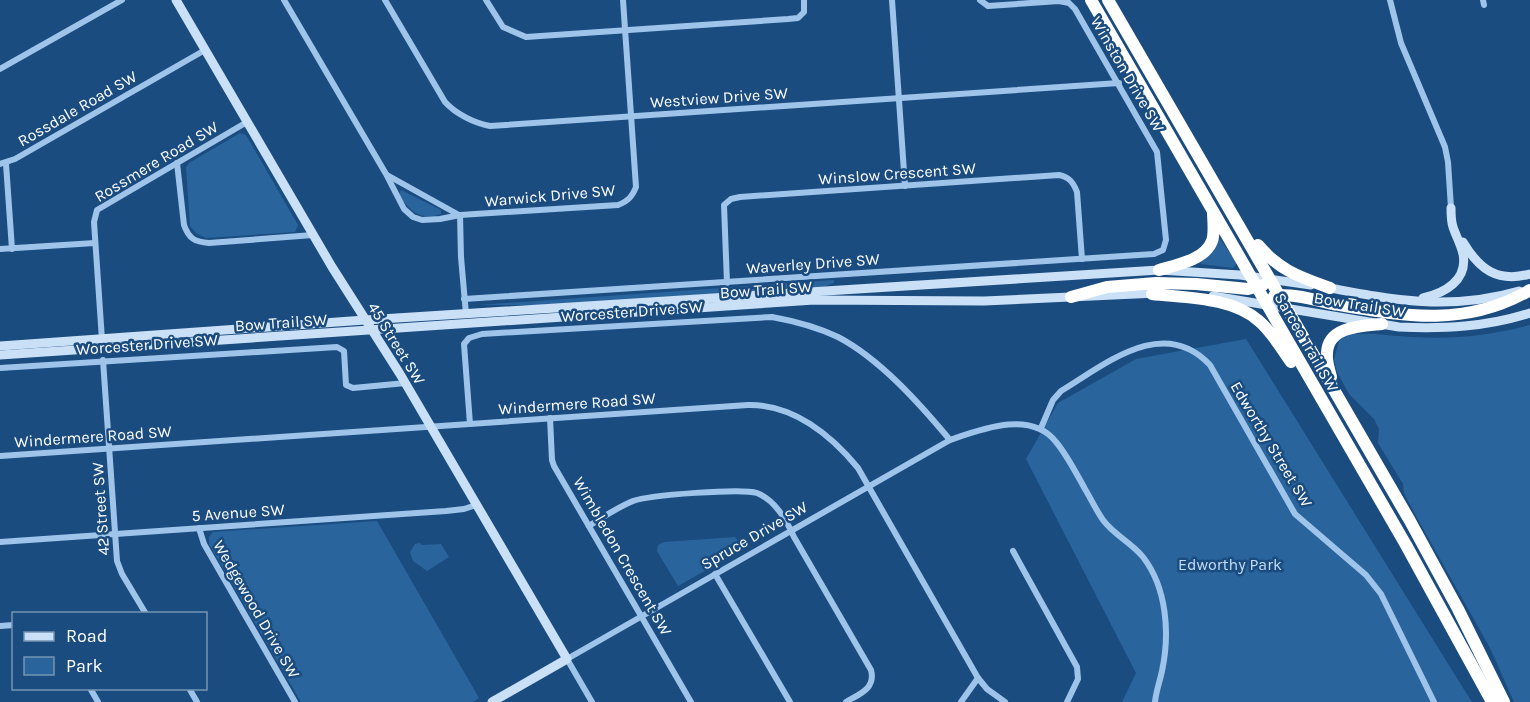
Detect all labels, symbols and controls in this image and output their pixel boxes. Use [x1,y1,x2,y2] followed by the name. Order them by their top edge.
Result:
[1087,13,1169,136] street label: Winston Drive SW
[14,66,141,150] street label: Rossdale Road SW
[650,83,789,112] street label: Westview Drive SW
[91,117,222,206] street label: Rossmere Road SW
[818,158,977,188] street label: Winslow Crescent SW
[484,180,617,211] street label: Warwick Drive SW
[746,249,881,278] street label: Waverley Drive SW
[719,277,814,302] street label: Bow Trail SW
[1313,288,1408,321] street label: Bow Trail SW
[1271,289,1343,396] street label: Sarcee Trail SW
[560,297,704,326] street label: Worcester Drive SW
[364,299,430,389] street label: 45 Street SW
[234,310,329,335] street label: Bow Trail SW
[75,330,219,359] street label: Worcester Drive SW
[1227,378,1317,511] street label: Edworthy Street SW
[498,388,657,418] street label: Windermere Road SW
[14,421,173,451] street label: Windermere Road SW
[88,461,113,556] street label: 42 Street SW
[569,474,676,640] street label: Wimbledon Crescent SW
[698,497,812,574] street label: Spruce Drive SW
[191,500,286,525] street label: 5 Avenue SW
[209,537,304,682] street label: Wedgewood Drive SW
[1178,555,1282,574] park label: Edworthy Park
[12,612,207,690] legend
[66,625,107,647] text: Road
[66,655,103,677] text: Park

